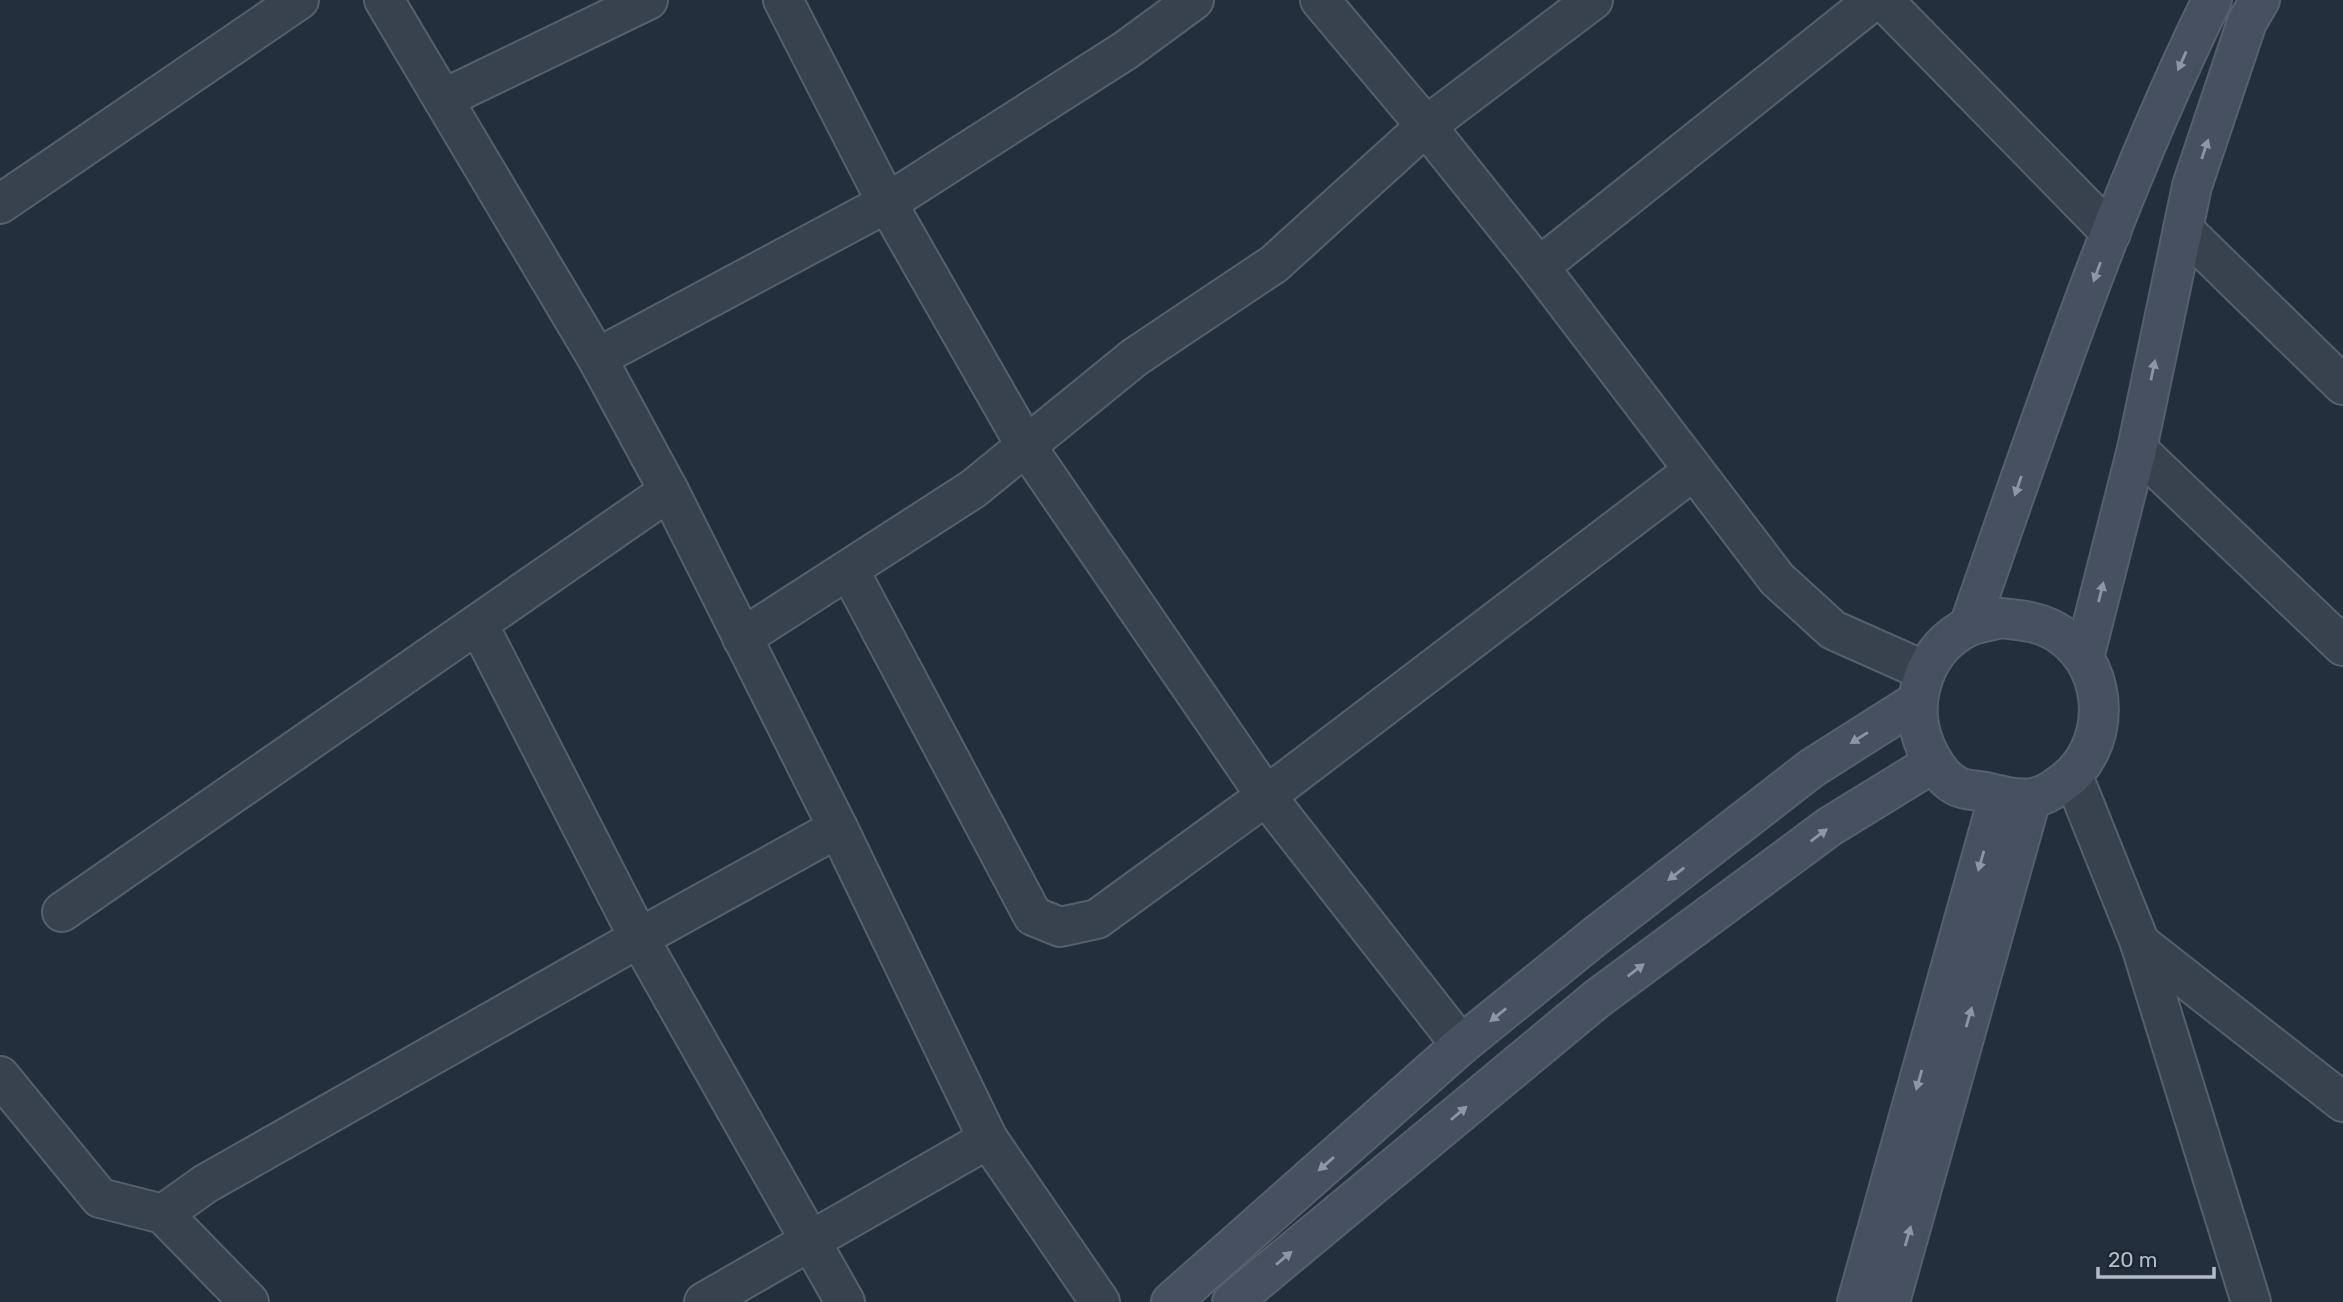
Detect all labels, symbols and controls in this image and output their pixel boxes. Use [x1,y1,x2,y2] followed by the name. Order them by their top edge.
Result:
[2176,51,2187,72] one-way arrow
[2200,138,2211,159] one-way arrow
[2091,262,2102,283] one-way arrow
[2148,359,2159,381] one-way arrow
[2012,475,2023,496] one-way arrow
[2096,581,2107,603] one-way arrow
[1849,732,1868,745] one-way arrow
[1810,828,1828,842] one-way arrow
[1975,851,1985,872] one-way arrow
[1667,866,1685,880] one-way arrow
[1627,963,1645,977] one-way arrow
[1965,1006,1975,1027] one-way arrow
[1489,1007,1506,1022] one-way arrow
[1913,1069,1924,1091] one-way arrow
[1451,1106,1468,1121] one-way arrow
[1317,1156,1335,1172] one-way arrow
[1903,1225,1914,1247] one-way arrow
[2098,1236,2214,1280] scale bar
[2108,1247,2157,1272] text: 20 m
[1275,1251,1293,1266] one-way arrow

